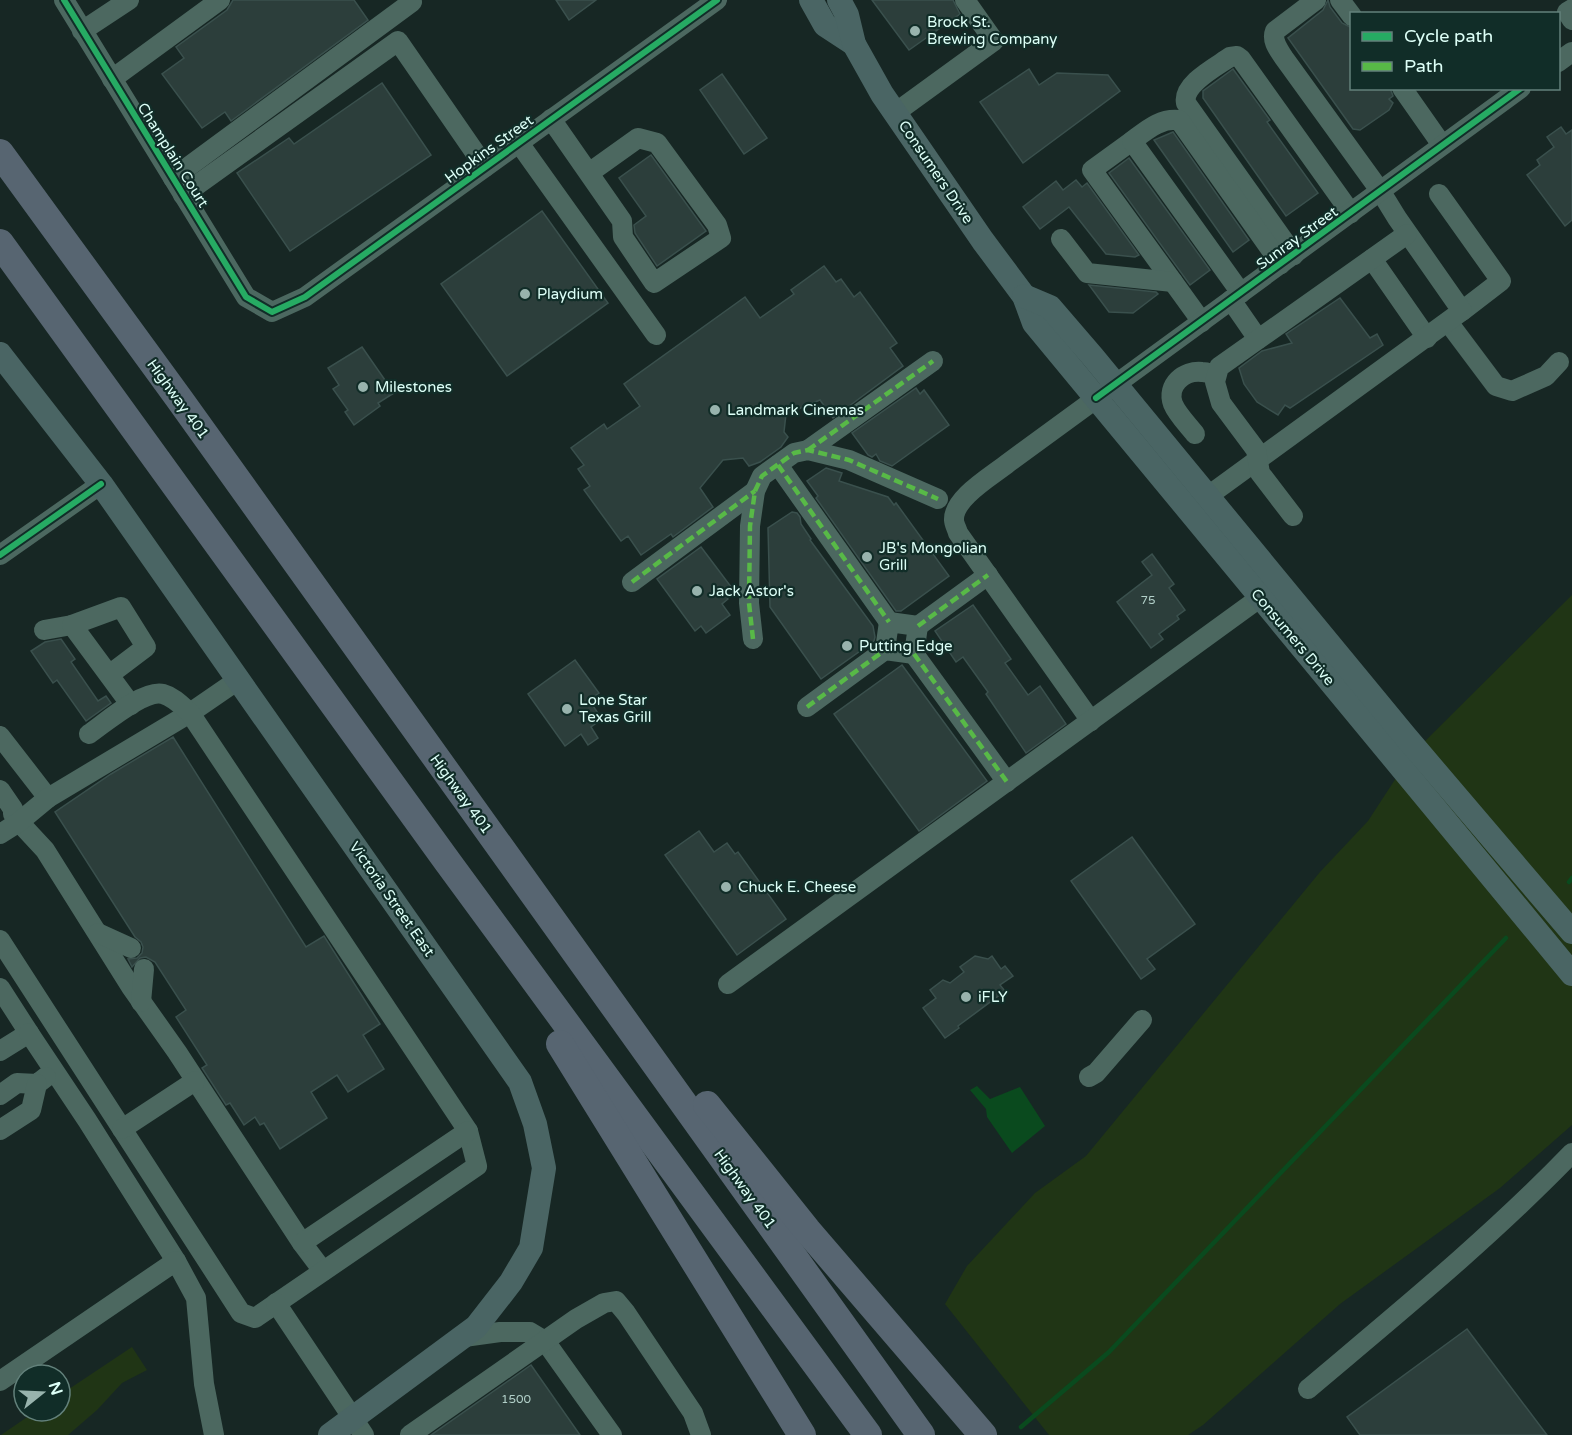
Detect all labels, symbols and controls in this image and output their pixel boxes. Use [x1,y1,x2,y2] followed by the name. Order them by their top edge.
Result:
[1350,12,1560,90] legend
[927,13,1057,48] place label: Brock St. Brewing Company
[908,24,922,38] marker: Brock St. Brewing Company
[1404,25,1493,47] text: Cycle path
[1404,55,1443,77] text: Path
[134,99,213,211] street label: Champlain Court
[441,111,537,187] street label: Hopkins Street
[895,117,977,227] street label: Consumers Drive
[1253,202,1341,274] street label: Sunray Street
[537,285,603,303] place label: Playdium
[518,287,532,301] marker: Playdium
[143,356,213,442] street label: Highway 401
[375,378,452,396] place label: Milestones
[356,380,370,394] marker: Milestones
[727,401,864,419] place label: Landmark Cinemas
[708,403,722,417] marker: Landmark Cinemas
[879,539,987,574] place label: JB's Mongolian Grill
[860,550,874,564] marker: JB's Mongolian Grill
[709,582,794,600] place label: Jack Astor's
[690,584,704,598] marker: Jack Astor's
[1247,585,1339,689] street label: Consumers Drive
[1140,593,1156,607] house number: 75
[859,637,953,655] place label: Putting Edge
[840,639,854,653] marker: Putting Edge
[579,691,652,726] place label: Lone Star Texas Grill
[560,702,574,716] marker: Lone Star Texas Grill
[426,751,496,837] street label: Highway 401
[346,838,439,960] street label: Victoria Street East
[738,878,856,896] place label: Chuck E. Cheese
[719,880,733,894] marker: Chuck E. Cheese
[978,988,1008,1006] place label: iFLY
[959,990,973,1004] marker: iFLY
[710,1146,780,1232] street label: Highway 401
[12,1363,72,1423] north arrow
[44,1379,67,1398] text: N
[501,1392,532,1406] house number: 1500

